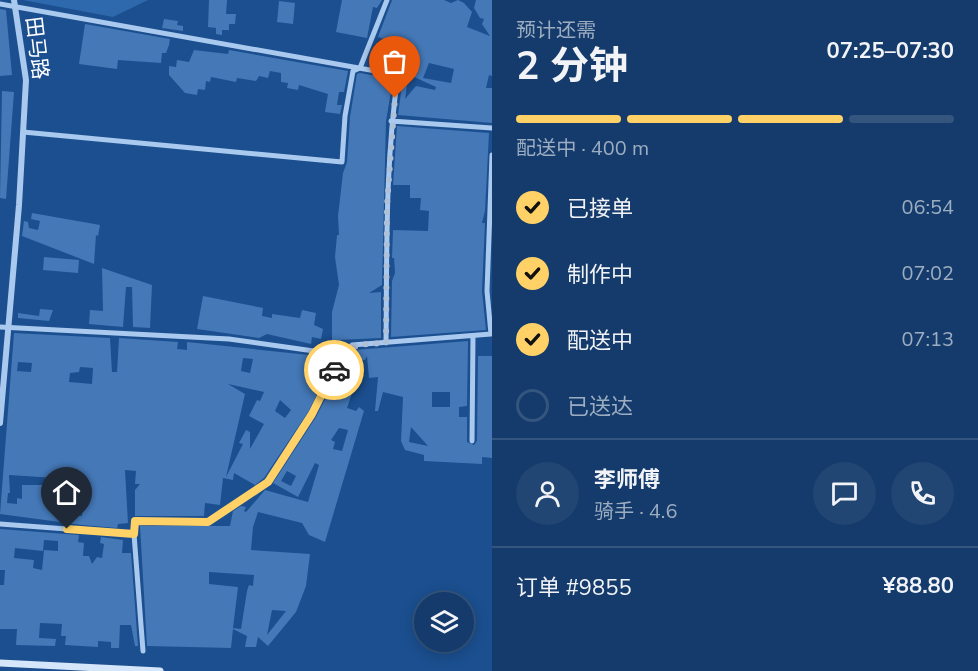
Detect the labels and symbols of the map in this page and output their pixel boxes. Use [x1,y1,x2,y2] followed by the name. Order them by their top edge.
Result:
[19,15,55,81] street label: 田马路
[369,36,420,98] pin
[304,340,364,400] courier
[41,467,92,529] pin

